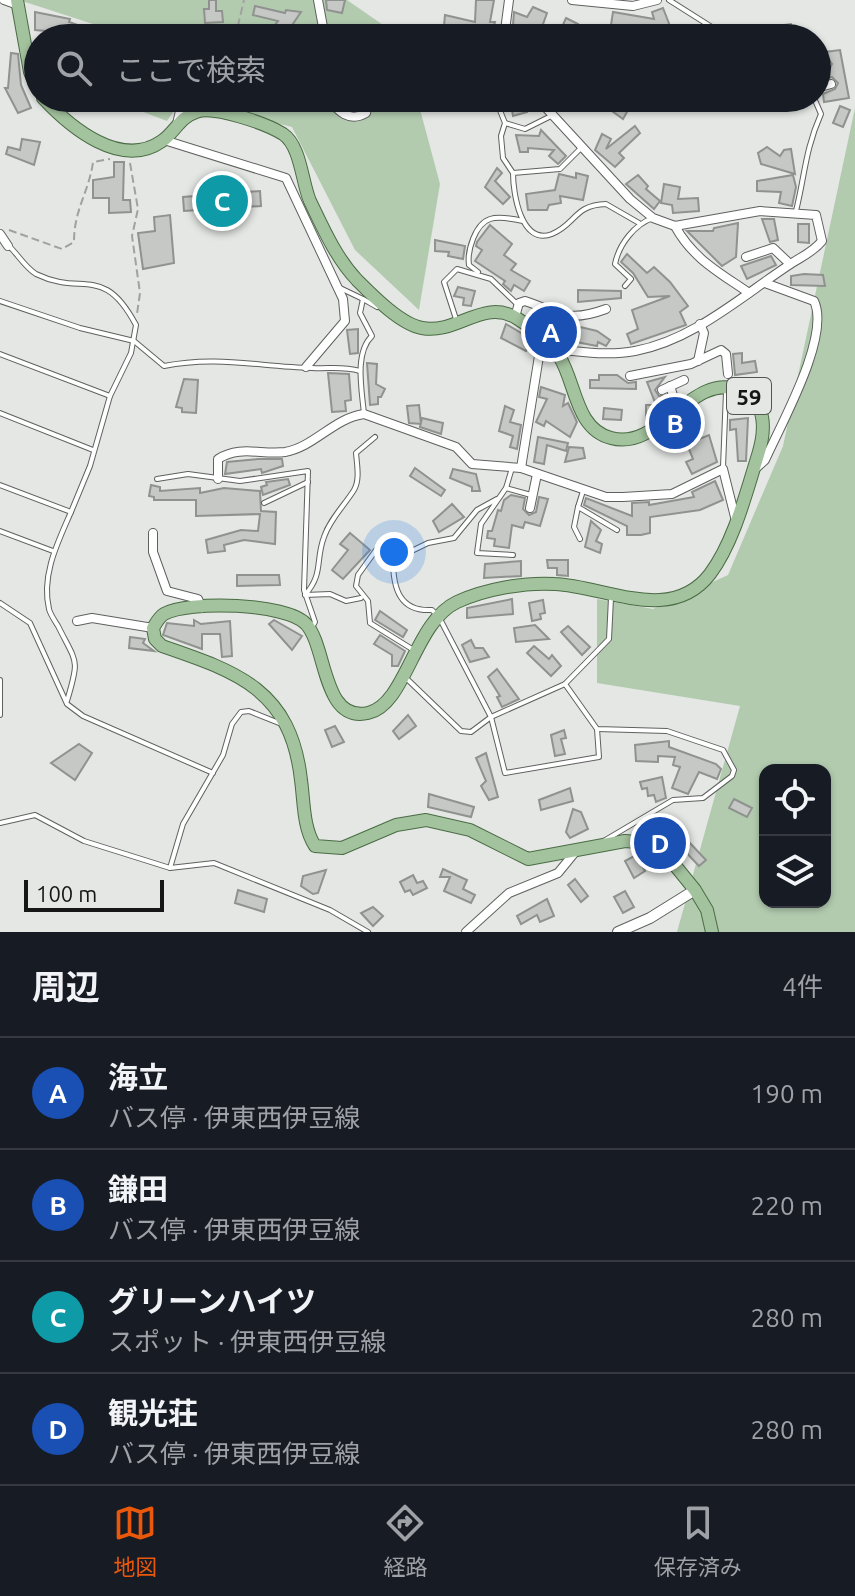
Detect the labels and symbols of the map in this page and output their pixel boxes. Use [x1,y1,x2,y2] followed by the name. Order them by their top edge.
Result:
[196,171,248,231] pin: C
[525,302,577,362] pin: A
[727,378,771,414] road number: 59
[649,393,701,453] pin: B
[374,532,414,572] your location
[634,813,686,873] pin: D
[24,876,164,912] scale bar

